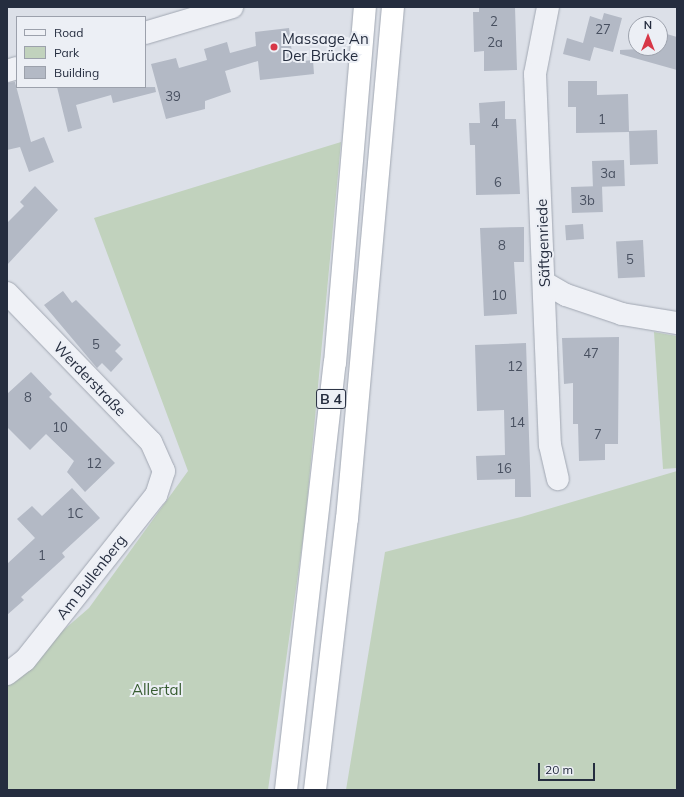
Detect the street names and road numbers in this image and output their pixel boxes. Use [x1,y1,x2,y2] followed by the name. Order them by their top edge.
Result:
[532,198,554,288] street label: Säftgenriede
[50,338,130,420] street label: Werderstraße
[316,387,346,411] road number: B 4
[52,531,130,623] street label: Am Bullenberg

